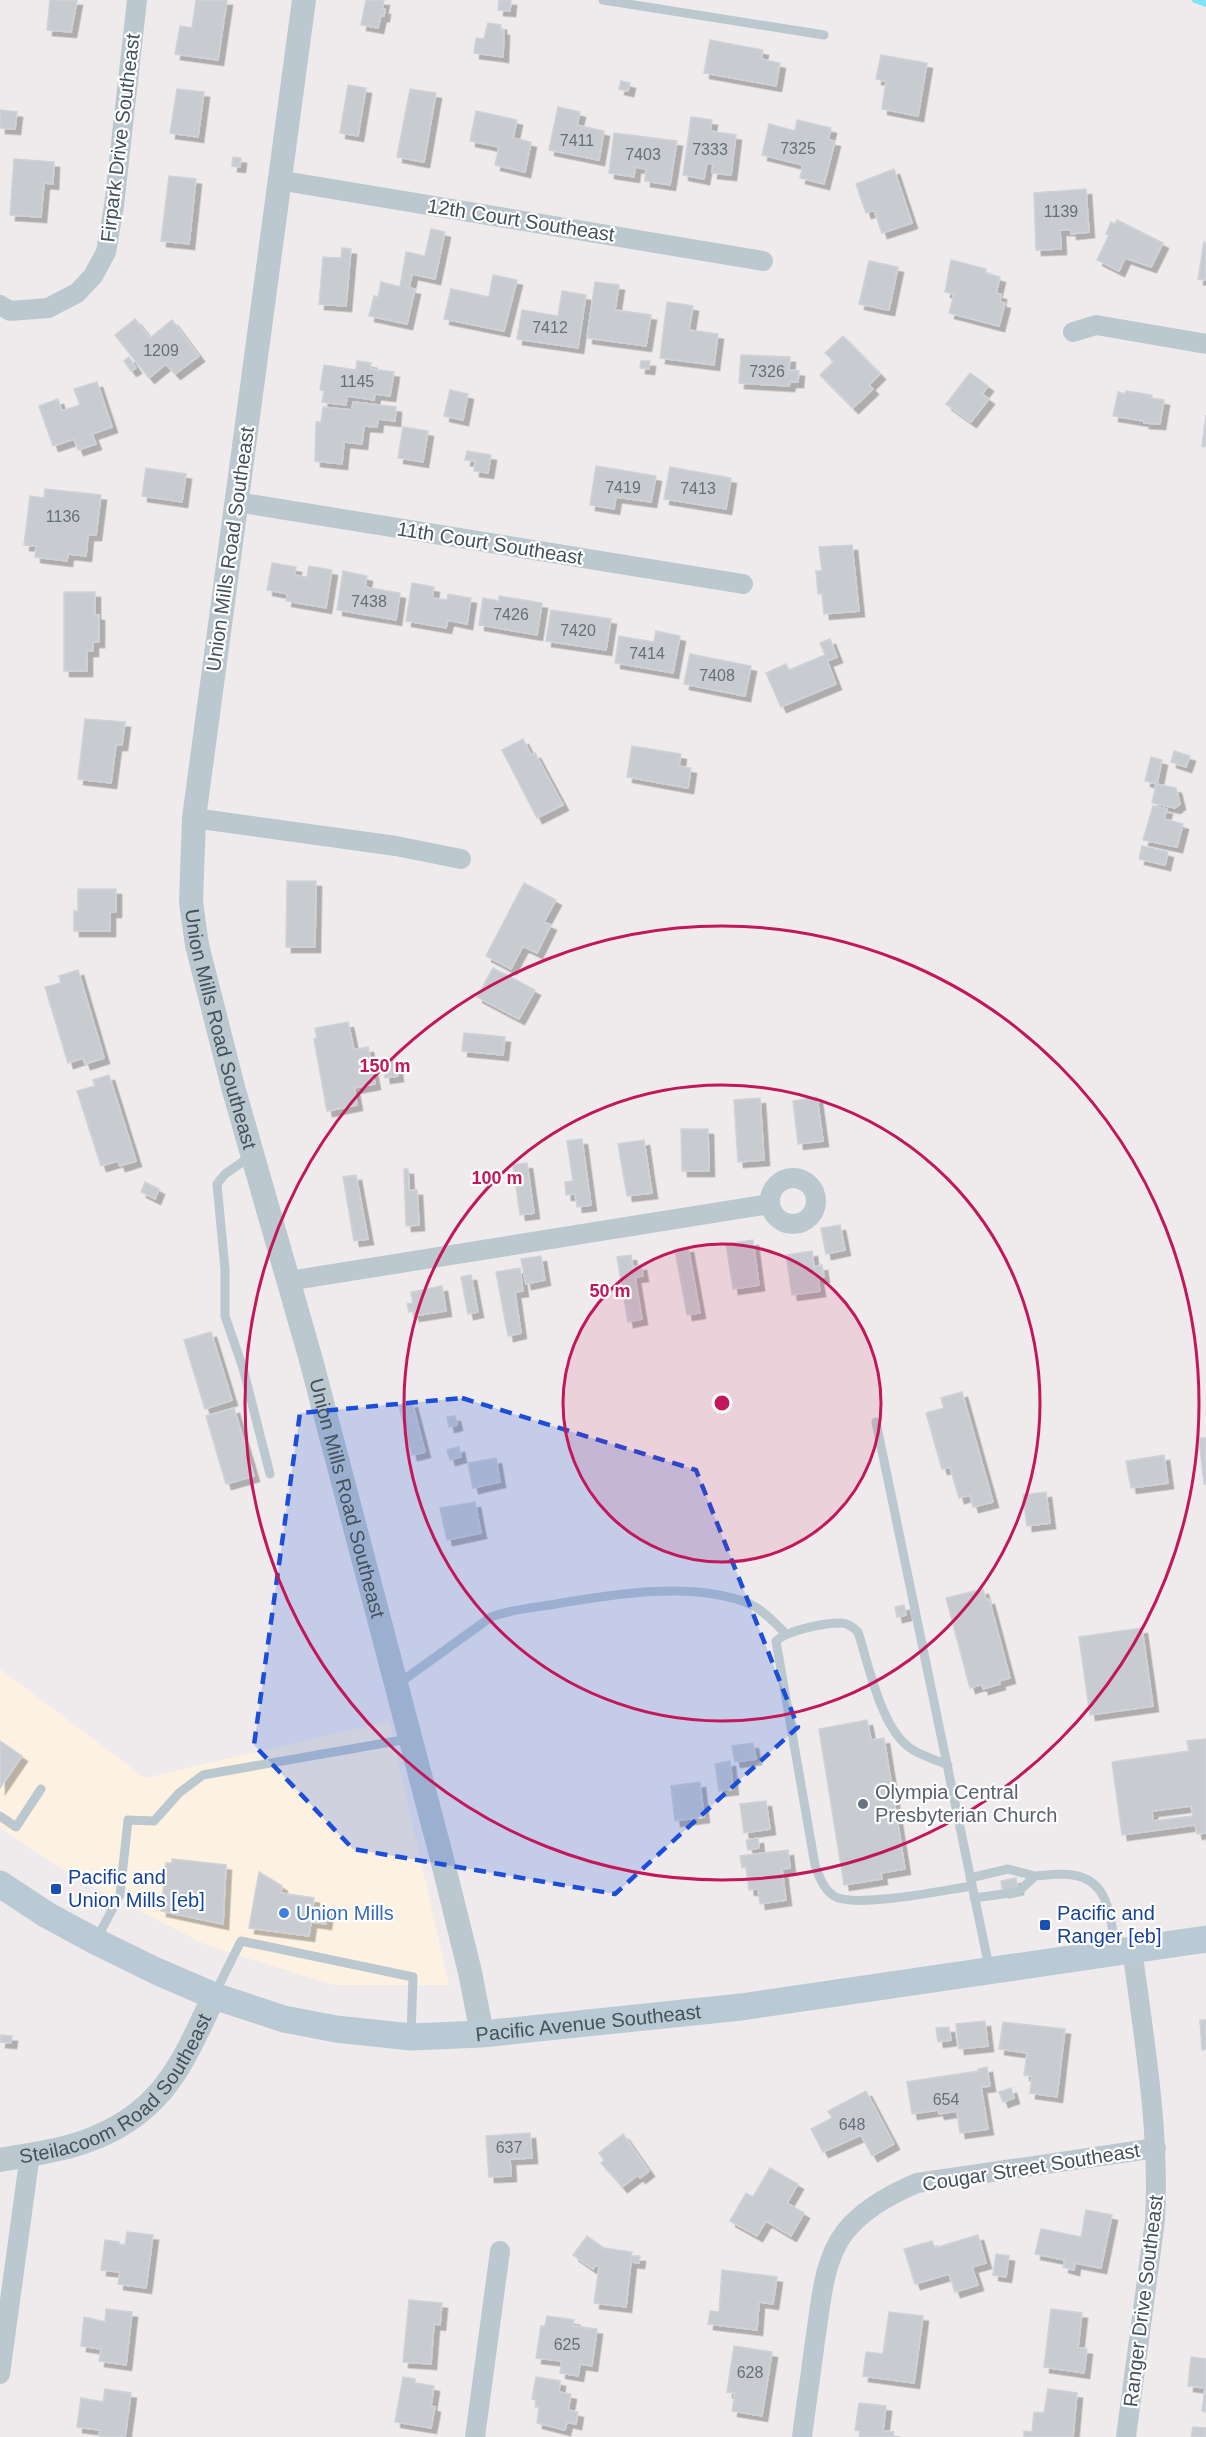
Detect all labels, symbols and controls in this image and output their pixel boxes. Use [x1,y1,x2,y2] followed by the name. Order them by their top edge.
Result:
[96,32,144,244] street label: Firpark Drive Southeast
[560,132,594,149] house number: 7411
[780,140,816,157] house number: 7325
[692,141,728,158] house number: 7333
[625,146,661,163] house number: 7403
[426,194,617,246] street label: 12th Court Southeast
[1044,203,1078,220] house number: 1139
[532,319,568,336] house number: 7412
[143,342,179,359] house number: 1209
[749,363,785,380] house number: 7326
[340,373,374,390] house number: 1145
[202,425,258,673] street label: Union Mills Road Southeast
[605,479,641,496] house number: 7419
[680,480,716,497] house number: 7413
[46,508,80,525] house number: 1136
[396,517,585,569] street label: 11th Court Southeast
[351,593,387,610] house number: 7438
[493,606,529,623] house number: 7426
[560,622,596,639] house number: 7420
[629,645,665,662] house number: 7414
[699,667,735,684] house number: 7408
[181,908,261,1152] street label: Union Mills Road Southeast
[359,1056,411,1076] text: 150 m
[471,1168,523,1188] text: 100 m
[589,1281,631,1301] text: 50 m
[305,1376,389,1621] street label: Union Mills Road Southeast
[712,1393,732,1413] centre of rings
[875,1781,1057,1826] place label: Olympia Central Presbyterian Church
[856,1797,870,1811] marker: Olympia Central Presbyterian Church
[68,1866,205,1911] place label: Pacific and Union Mills [eb]
[49,1882,63,1896] marker: Pacific and Union Mills [eb]
[296,1902,394,1924] place label: Union Mills
[1057,1902,1162,1947] place label: Pacific and Ranger [eb]
[277,1906,291,1920] marker: Union Mills
[1038,1918,1052,1932] marker: Pacific and Ranger [eb]
[474,2000,703,2046] street label: Pacific Avenue Southeast
[18,2010,215,2167] street label: Steilacoom Road Southeast
[933,2091,959,2108] house number: 654
[839,2116,865,2133] house number: 648
[496,2139,522,2156] house number: 637
[921,2139,1142,2195] street label: Cougar Street Southeast
[1119,2193,1167,2408] street label: Ranger Drive Southeast
[554,2336,580,2353] house number: 625
[737,2364,763,2381] house number: 628

